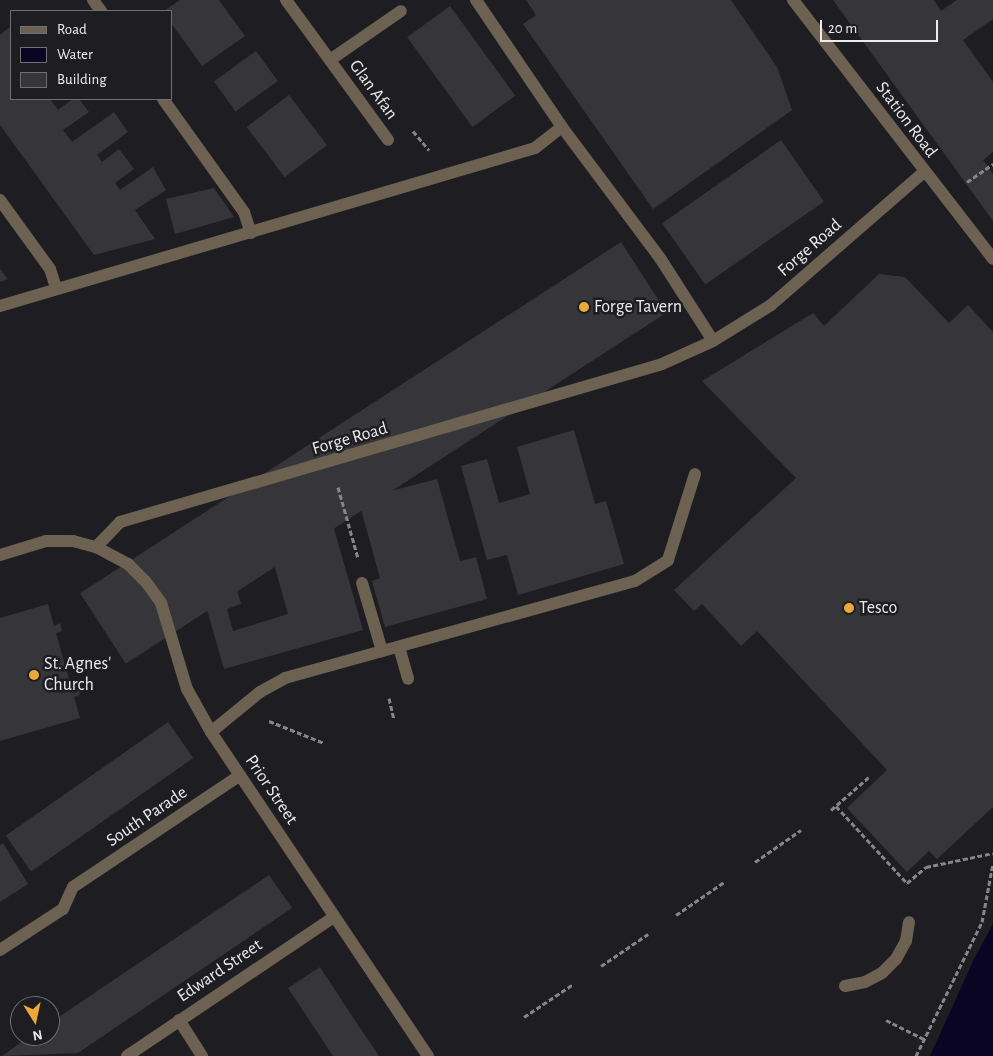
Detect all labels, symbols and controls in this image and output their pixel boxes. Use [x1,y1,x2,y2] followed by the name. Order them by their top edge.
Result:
[10,10,172,100] legend
[823,10,940,42] scale bar
[828,21,857,36] text: 20 m
[57,22,87,37] text: Road
[57,47,93,62] text: Water
[344,56,402,124] street label: Glan Afan
[57,72,107,87] text: Building
[870,78,942,162] street label: Station Road
[774,214,846,282] street label: Forge Road
[594,296,682,318] place label: Forge Tavern
[578,301,590,313] marker: Forge Tavern
[310,418,390,460] street label: Forge Road
[859,597,897,619] place label: Tesco
[843,602,855,614] marker: Tesco
[44,654,111,696] place label: St. Agnes' Church
[28,669,40,681] marker: St. Agnes' Church
[240,751,302,829] street label: Prior Street
[102,782,192,852] street label: South Parade
[173,935,267,1007] street label: Edward Street
[10,996,60,1046] north arrow
[31,1027,43,1043] text: N

